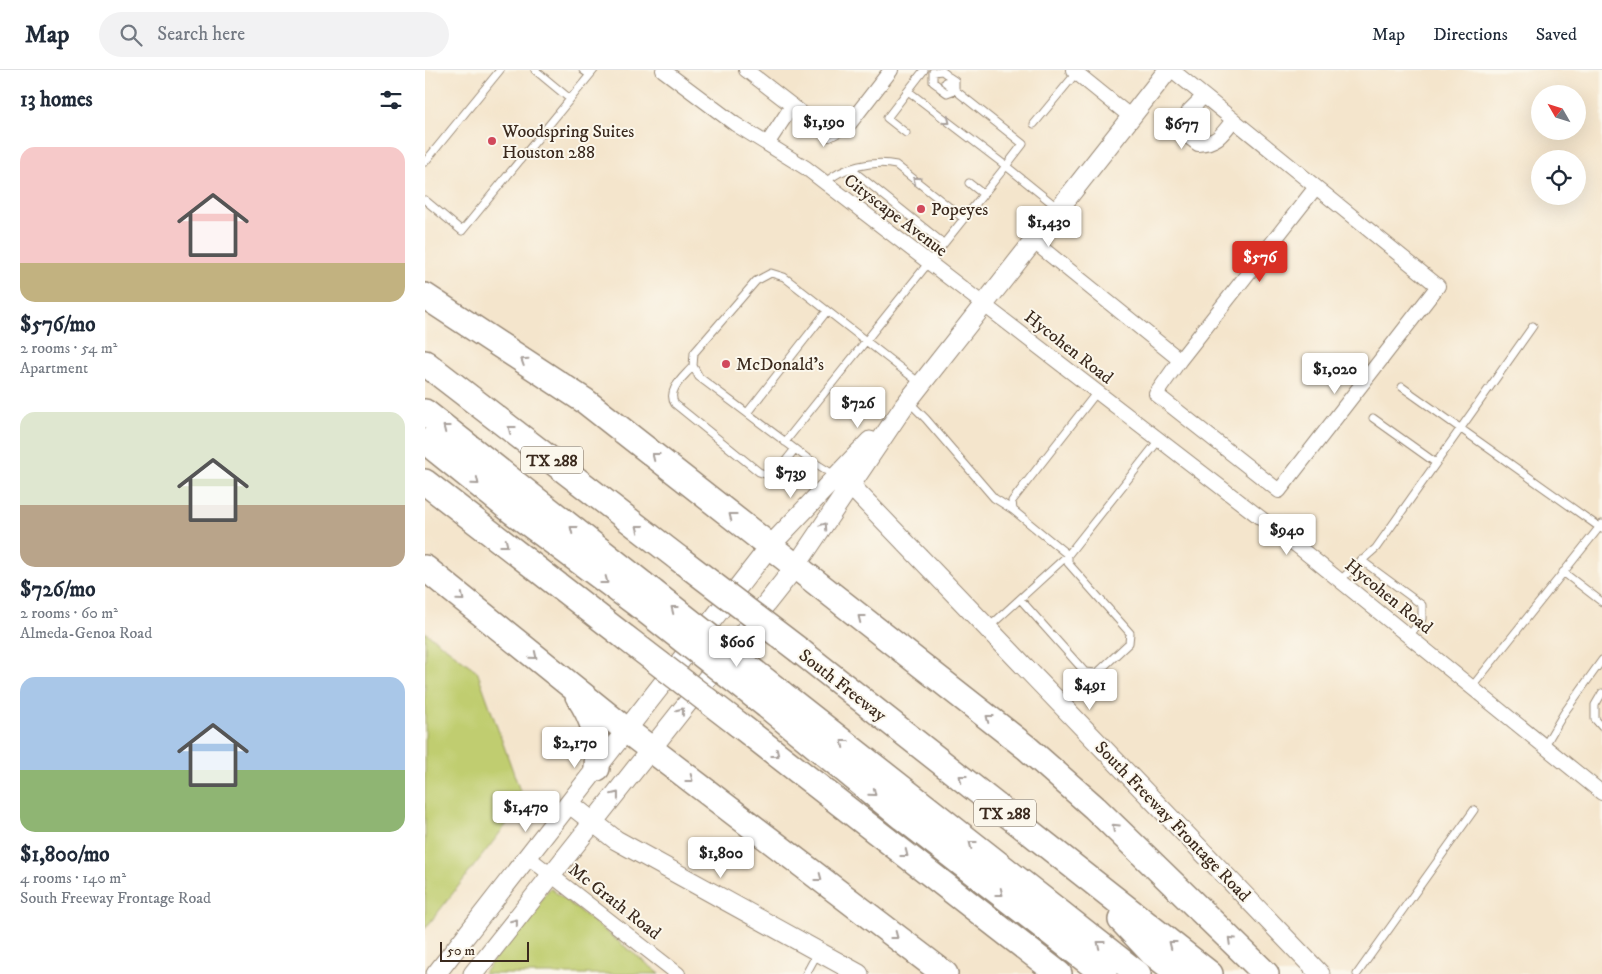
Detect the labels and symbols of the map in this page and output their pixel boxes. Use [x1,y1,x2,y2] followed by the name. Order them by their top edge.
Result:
[1531,85,1586,140] north arrow
[783,106,865,148] pin: $1,190
[1152,108,1212,150] pin: $677
[941,115,950,123] one-way arrow
[501,121,634,164] place label: Woodspring Suites Houston 288
[486,135,498,147] marker: Woodspring Suites Houston 288
[839,170,952,262] street label: Cityscape Avenue
[913,178,922,186] one-way arrow
[931,199,988,221] place label: Popeyes
[915,203,927,215] marker: Popeyes
[1008,206,1090,248] pin: $1,430
[1230,240,1290,283] pin: $576
[1019,306,1117,389] street label: Hycohen Road
[1294,352,1376,395] pin: $1,020
[736,354,824,376] place label: McDonald's
[520,358,530,367] one-way arrow
[720,358,732,370] marker: McDonald's
[828,386,888,429] pin: $726
[443,426,452,434] one-way arrow
[507,426,517,435] one-way arrow
[521,446,583,474] road number: TX 288
[652,453,661,462] one-way arrow
[761,456,821,499] pin: $739
[471,477,480,486] one-way arrow
[728,513,738,522] one-way arrow
[1257,514,1317,556] pin: $940
[817,523,827,532] one-way arrow
[636,525,645,534] one-way arrow
[570,526,579,535] one-way arrow
[499,538,509,547] one-way arrow
[1340,555,1437,639] street label: Hycohen Road
[599,575,609,584] one-way arrow
[455,593,464,601] one-way arrow
[671,606,680,614] one-way arrow
[858,615,867,623] one-way arrow
[707,626,767,668] pin: $606
[794,645,891,727] street label: South Freeway
[528,650,537,659] one-way arrow
[1060,668,1120,711] pin: $491
[676,708,684,717] one-way arrow
[986,716,995,724] one-way arrow
[534,726,616,769] pin: $2,170
[1090,737,1255,907] street label: South Freeway Frontage Road
[841,741,850,749] one-way arrow
[770,749,779,757] one-way arrow
[684,773,694,782] one-way arrow
[958,775,967,784] one-way arrow
[867,787,876,795] one-way arrow
[485,790,567,833] pin: $1,470
[610,791,619,801] one-way arrow
[974,800,1036,826] road number: TX 288
[1111,824,1120,833] one-way arrow
[680,836,762,879] pin: $1,800
[969,842,978,850] one-way arrow
[899,848,908,857] one-way arrow
[564,859,665,945] street label: Mc Grath Road
[813,872,823,881] one-way arrow
[994,888,1003,896] one-way arrow
[509,919,517,928] one-way arrow
[889,930,899,939] one-way arrow
[1228,937,1237,946] one-way arrow
[440,939,529,962] scale bar
[1169,941,1178,949] one-way arrow
[1097,942,1106,950] one-way arrow

